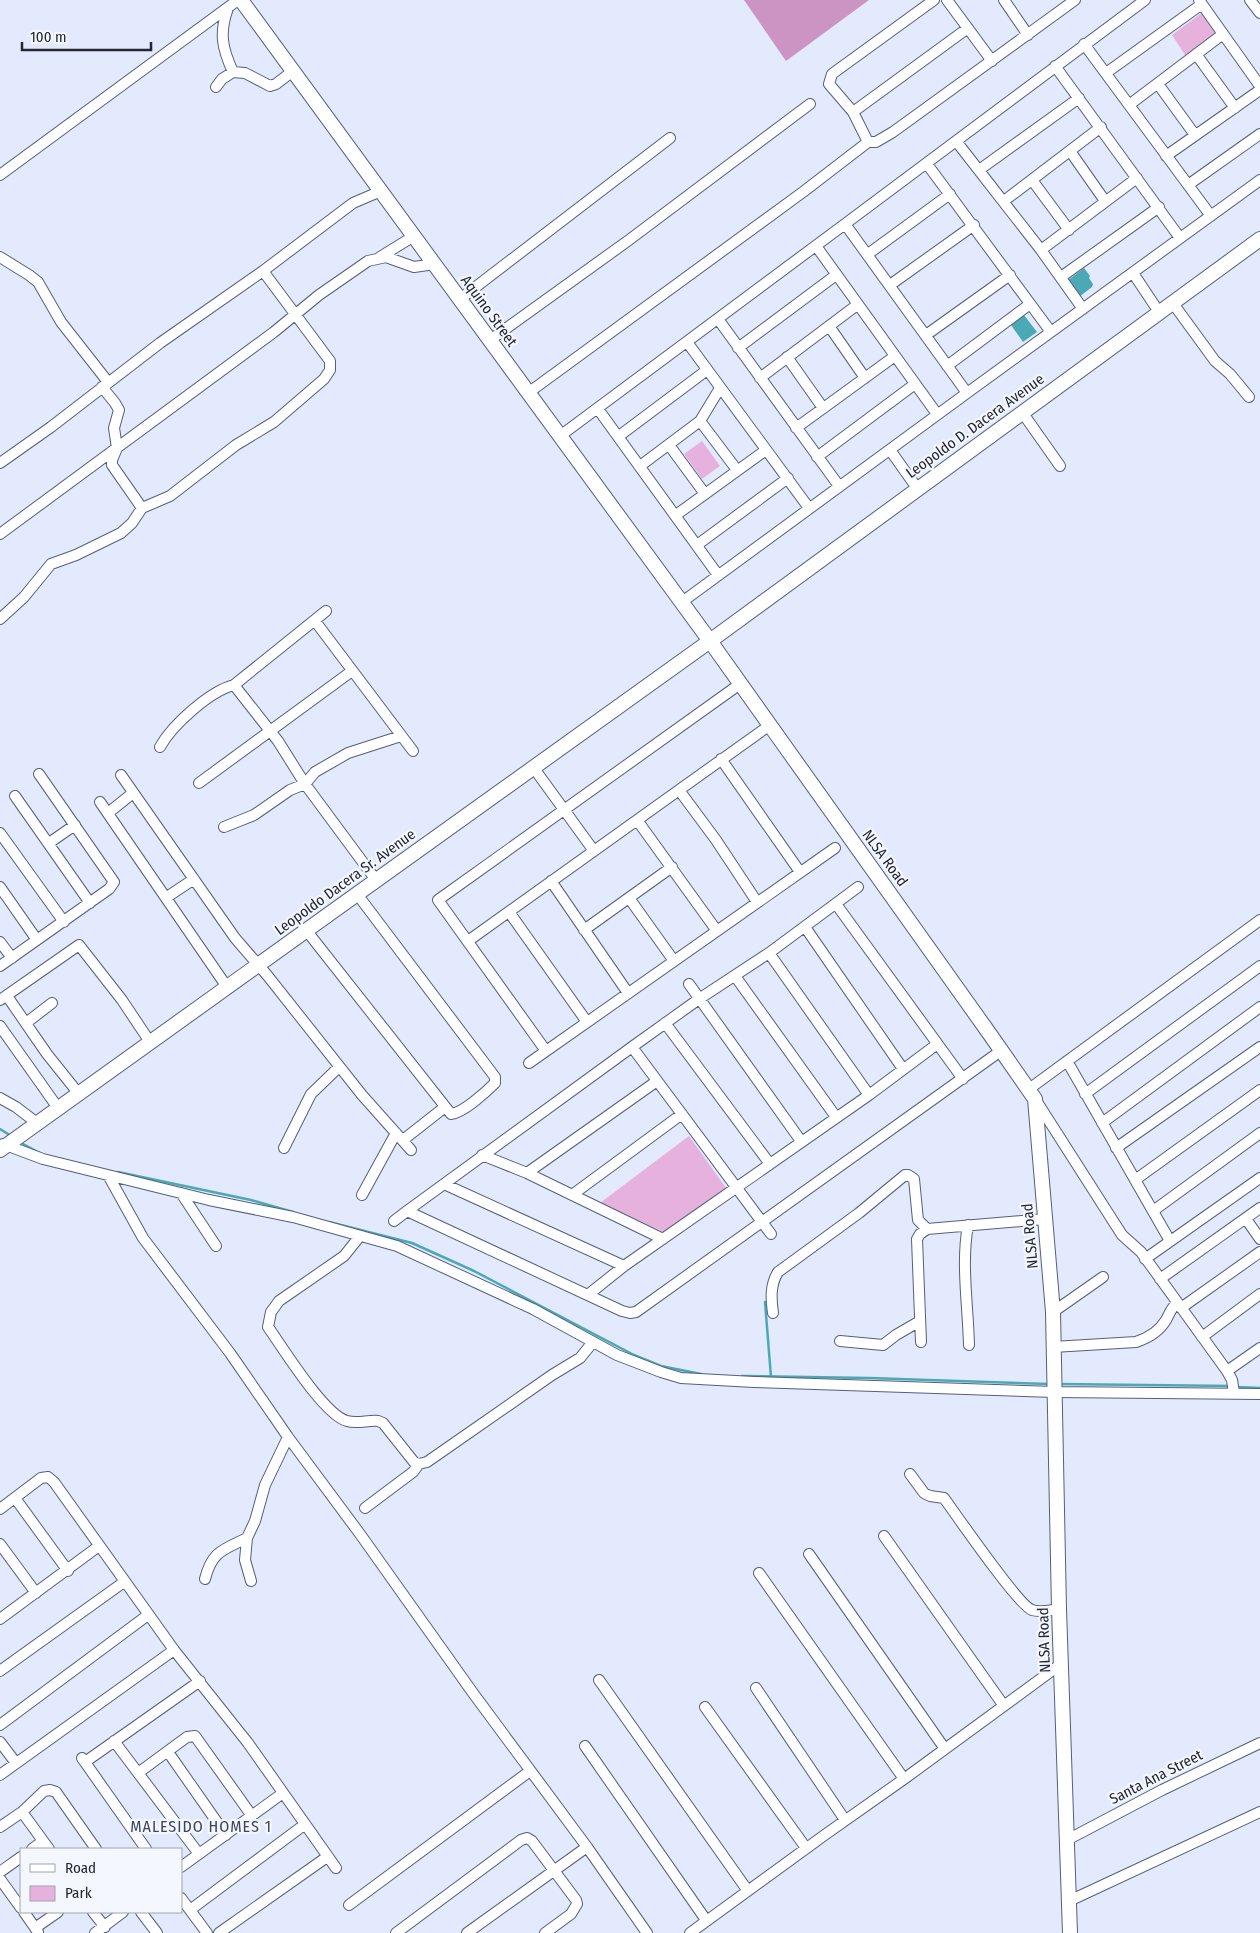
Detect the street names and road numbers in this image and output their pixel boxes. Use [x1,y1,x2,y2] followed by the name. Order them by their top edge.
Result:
[457,272,521,350] street label: Aquino Street
[903,370,1047,482] street label: Leopoldo D. Dacera Avenue
[271,825,419,939] street label: Leopoldo Dacera Sr. Avenue
[858,826,912,890] street label: NLSA Road
[1018,1203,1042,1269] street label: NLSA Road
[1034,1607,1054,1673] street label: NLSA Road
[1107,1746,1206,1808] street label: Santa Ana Street

